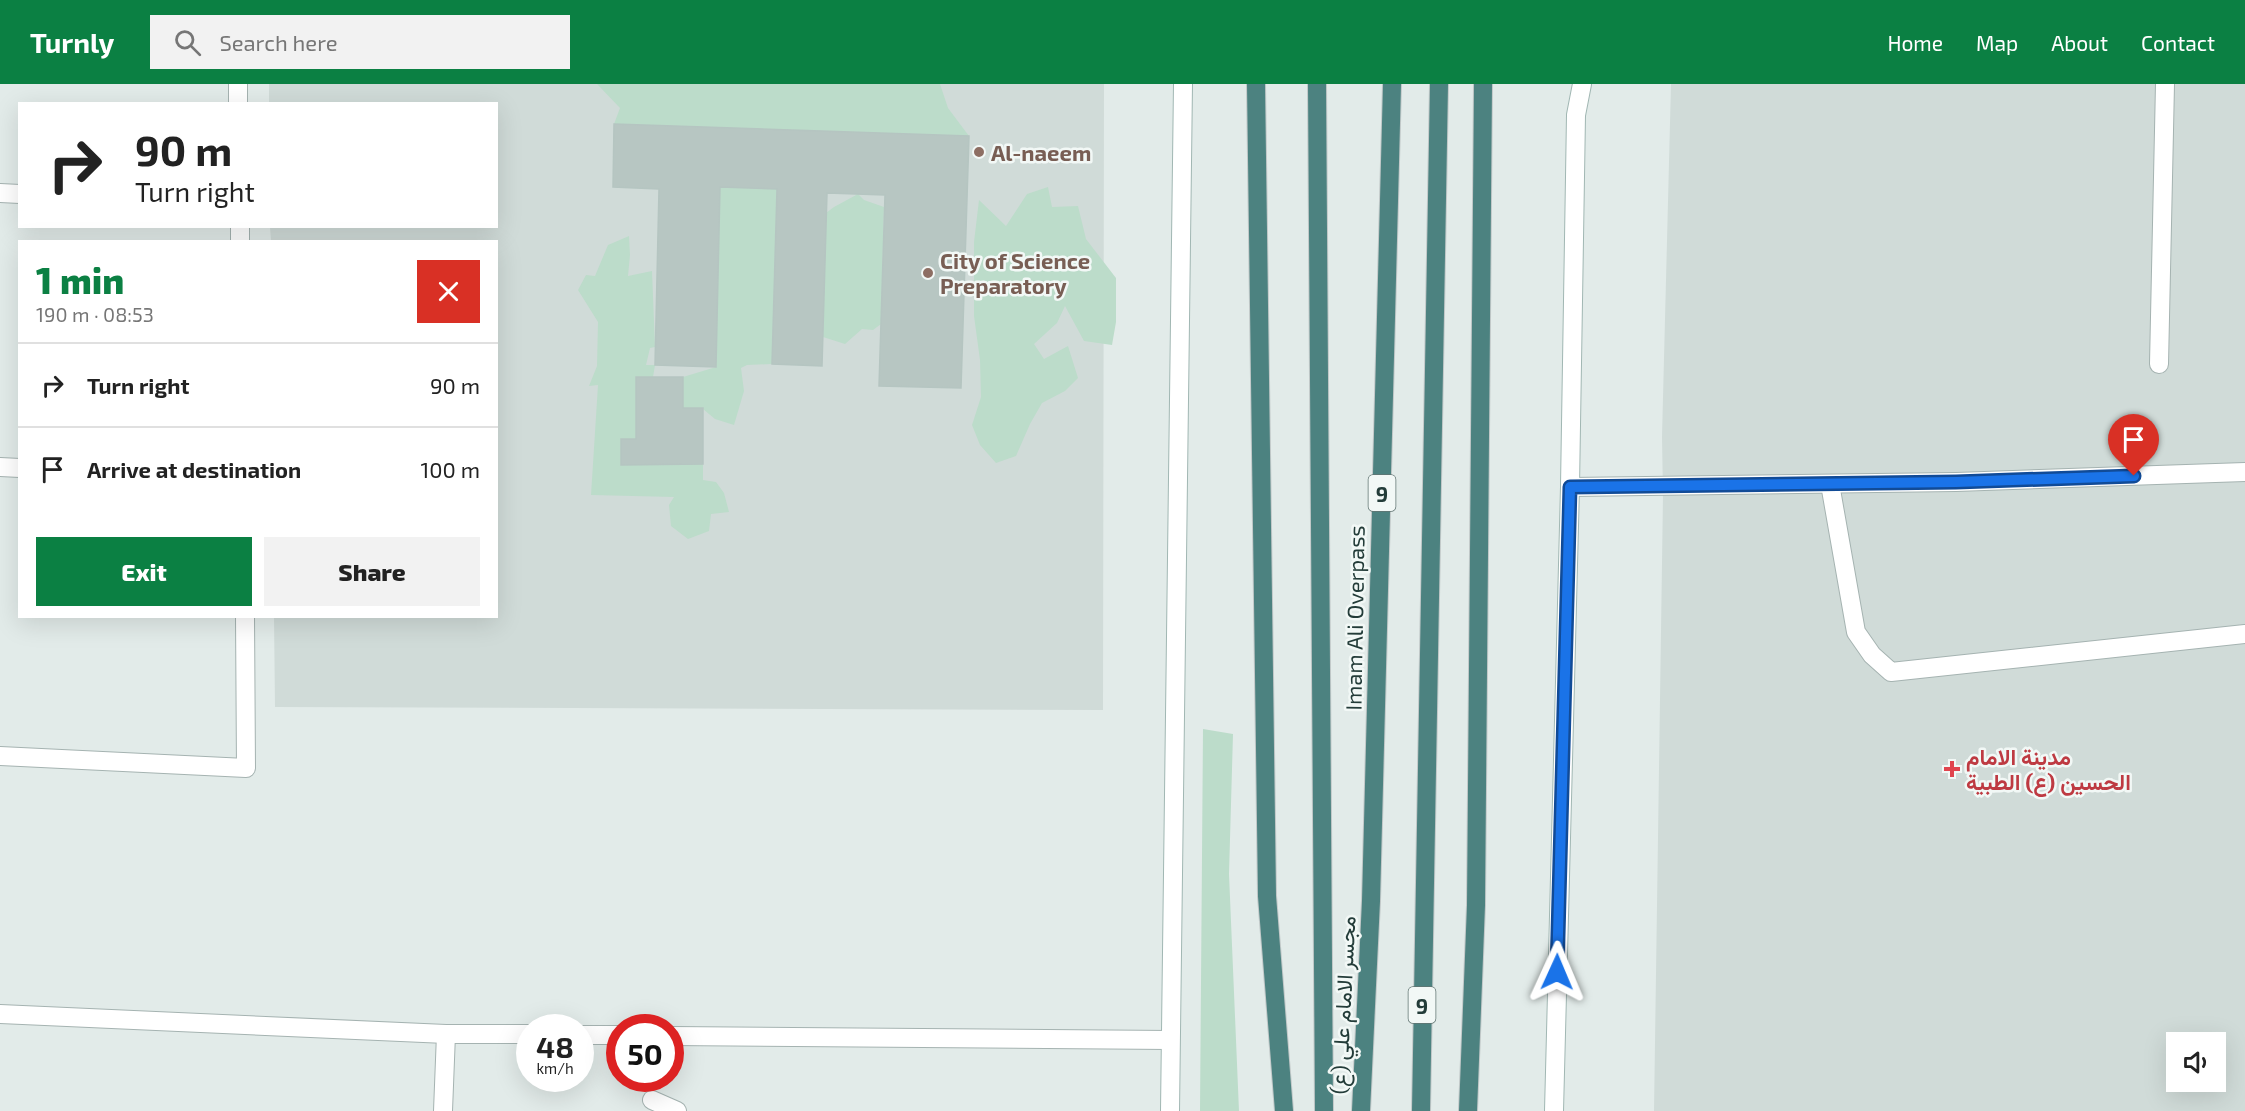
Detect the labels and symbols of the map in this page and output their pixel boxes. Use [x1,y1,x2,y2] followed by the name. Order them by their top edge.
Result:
[991,139,1091,165] place label: Al-naeem
[972,145,986,159] marker: Al-naeem
[940,247,1090,299] place label: City of Science Preparatory
[921,266,935,280] marker: City of Science Preparatory
[2108,414,2159,476] pin
[1368,475,1396,511] road number: 9
[1339,525,1369,711] street label: Imam Ali Overpass
[1966,743,2131,797] place label: مدينة الامام الحسين (ع) الطبية
[1943,760,1961,778] marker: مدينة الامام الحسين (ع) الطبية
[1324,915,1367,1095] street label: مجسر الامام علي (ع)
[1525,940,1589,1004] position arrow
[1408,987,1436,1023] road number: 9
[606,1014,684,1092] speed limit sign: 50

